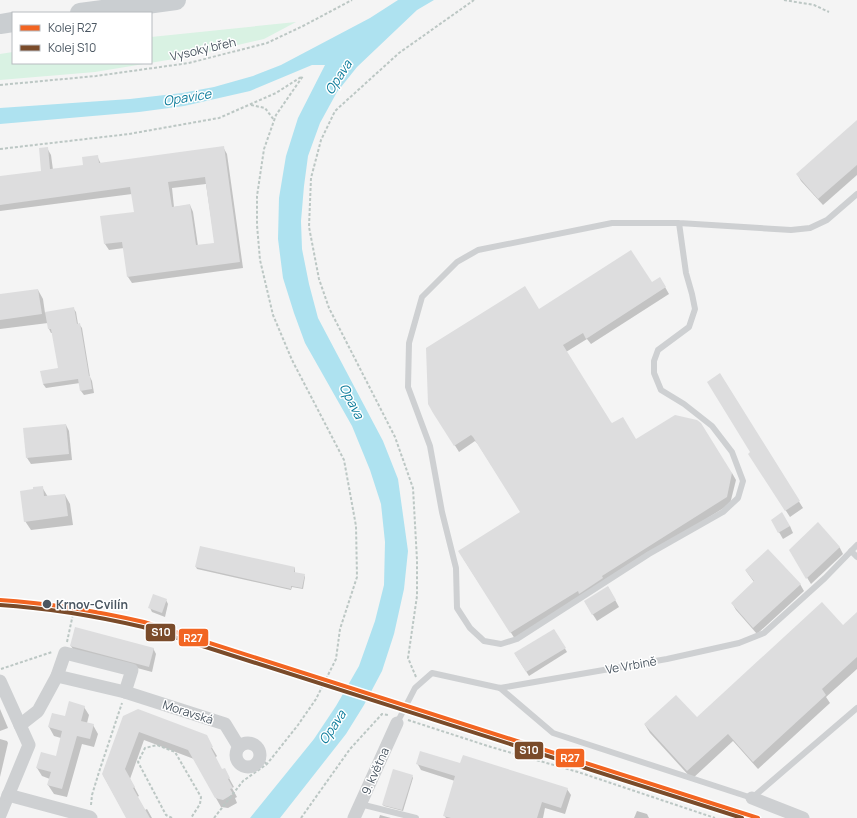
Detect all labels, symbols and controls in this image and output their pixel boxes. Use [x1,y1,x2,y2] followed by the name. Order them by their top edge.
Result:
[12,12,152,64] legend
[48,19,97,36] text: Kolej R27
[168,33,238,65] street label: Vysoký břeh
[48,39,96,56] text: Kolej S10
[320,56,356,98] water label: Opava
[162,84,214,110] water label: Opavice
[335,380,369,422] water label: Opava
[56,596,128,613] place label: Krnov-Cvilín
[41,598,53,610] marker: Krnov-Cvilín
[145,623,176,642] line badge: S10
[151,624,171,639] text: S10
[178,628,209,647] line badge: R27
[183,630,203,645] text: R27
[604,652,658,678] street label: Ve Vrbině
[160,696,216,728] street label: Moravská
[314,706,350,748] water label: Opava
[514,741,544,760] line badge: S10
[519,742,539,757] text: S10
[357,745,393,797] street label: 9. května
[555,748,585,768] line badge: R27
[560,750,580,765] text: R27

